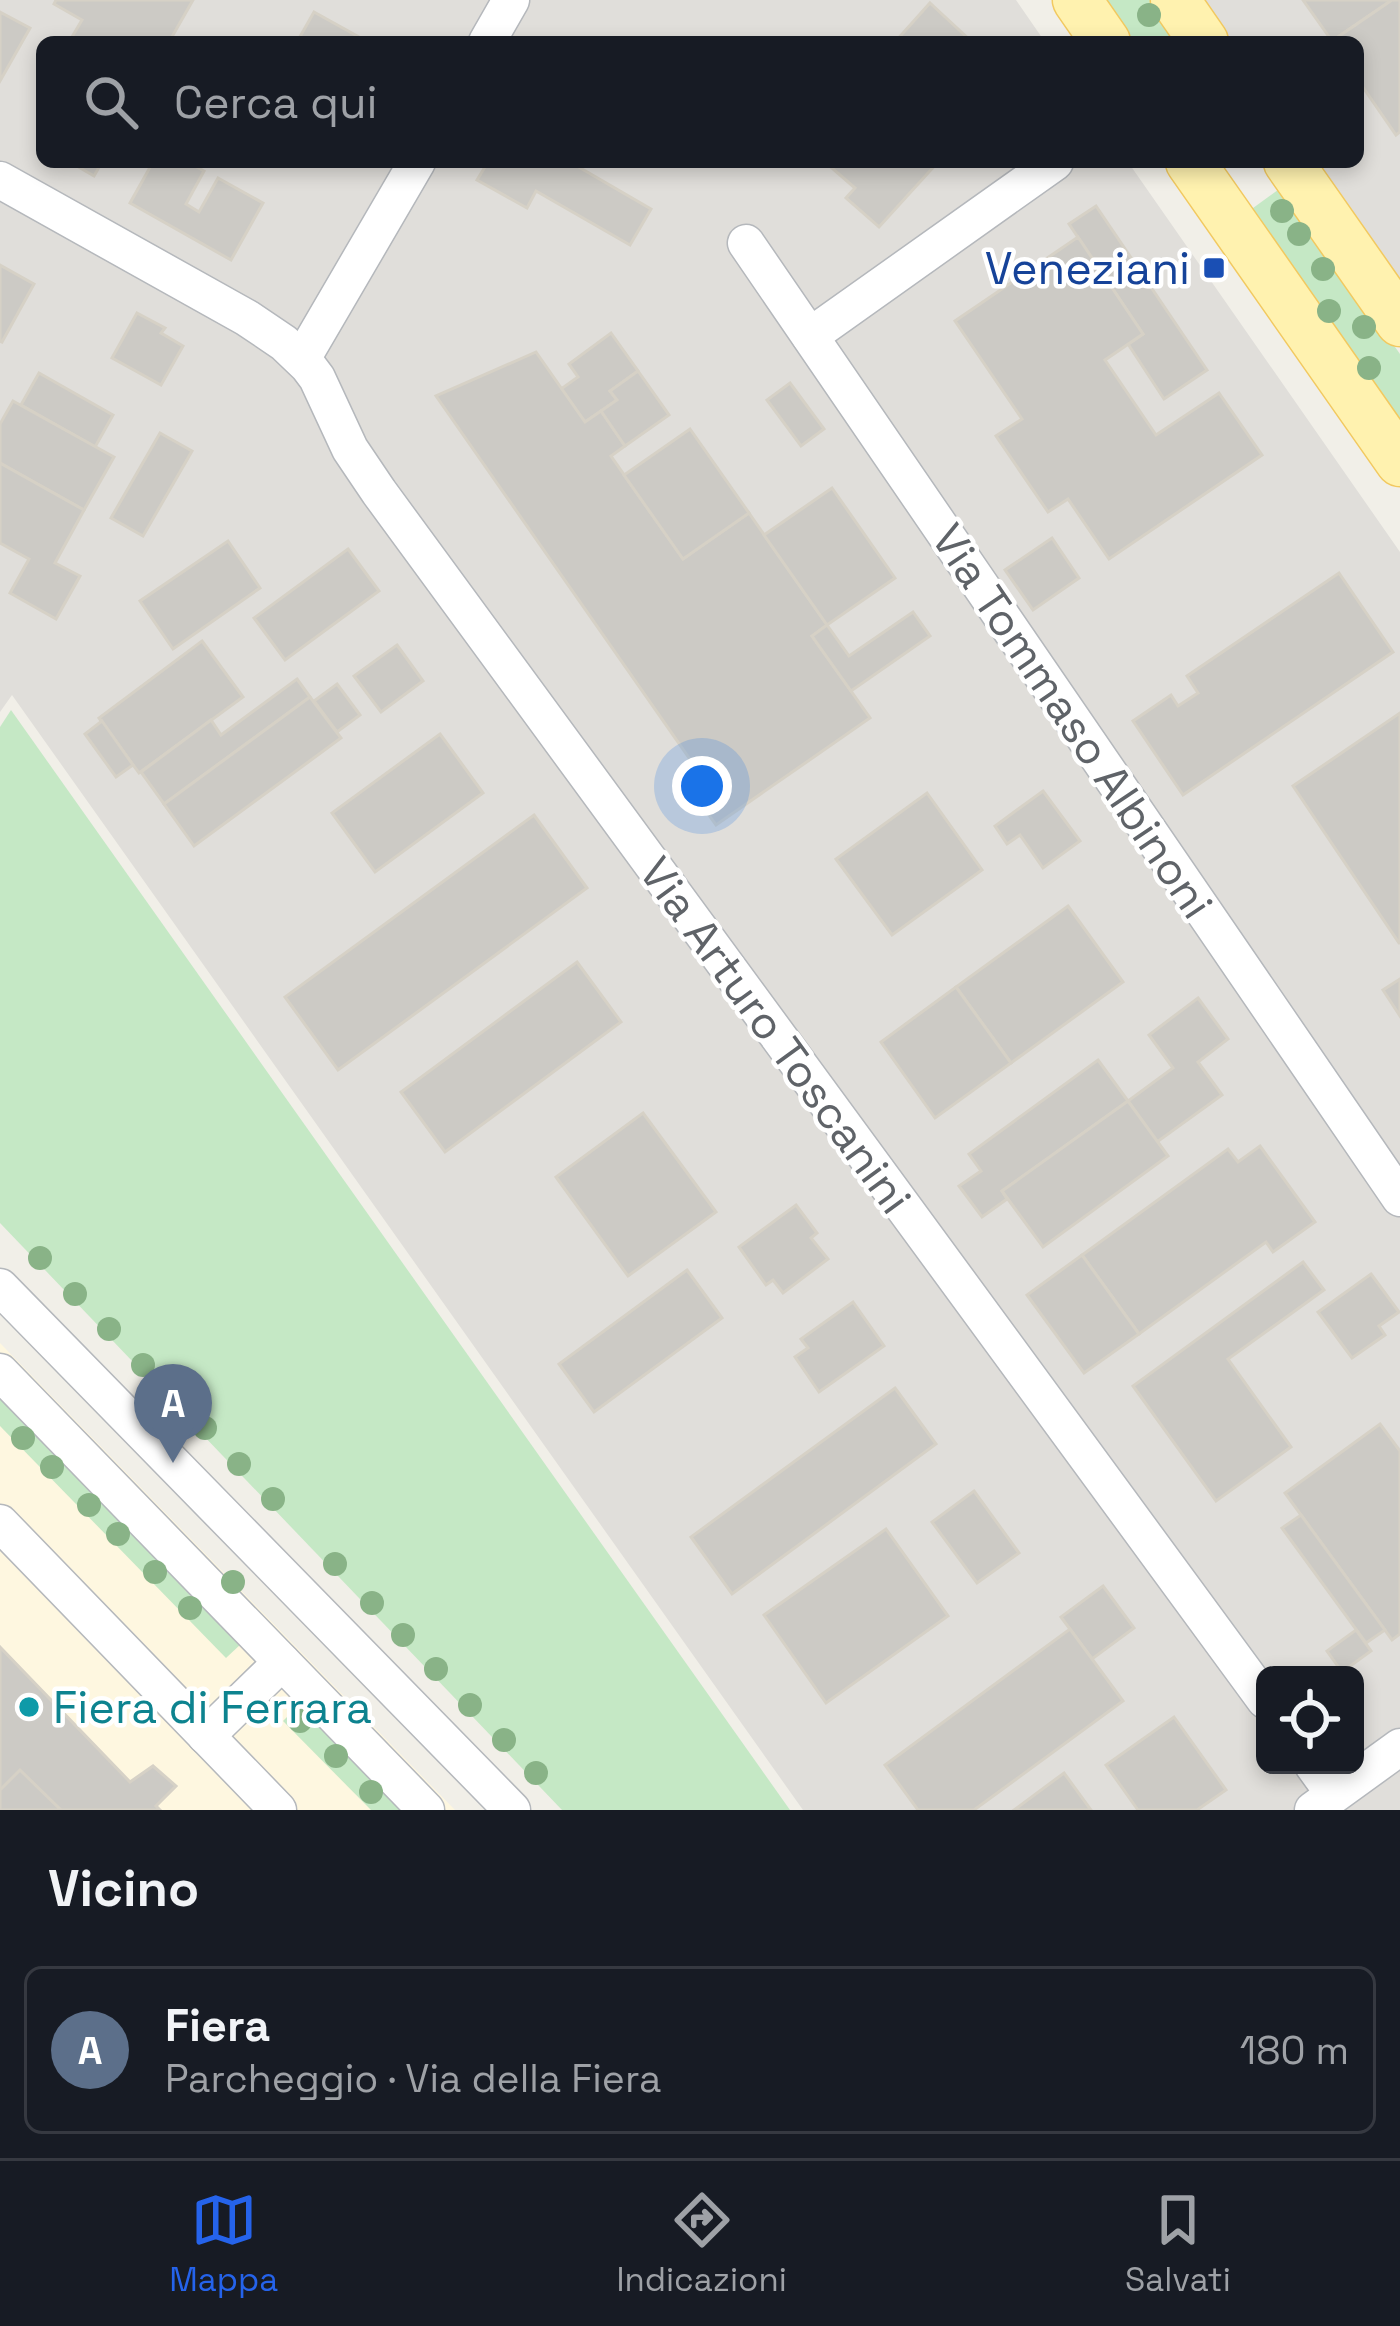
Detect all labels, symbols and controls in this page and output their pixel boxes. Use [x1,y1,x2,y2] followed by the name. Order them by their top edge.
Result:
[36,36,1364,168] search box
[78,69,144,135] icon: search
[174,74,378,131] text: Cerca qui
[985,240,1190,297] place label: Veneziani
[1201,255,1227,281] marker: Veneziani
[919,513,1226,930] street label: Via Tommaso Albinoni
[672,756,732,816] your location
[627,846,924,1225] street label: Via Arturo Toscanini
[134,1364,212,1463] pin: A
[1256,1666,1364,1774] map controls
[1256,1666,1364,1774] button: locate
[53,1679,372,1736] place label: Fiera di Ferrara
[16,1694,42,1720] marker: Fiera di Ferrara
[48,1856,199,1921] text: Vicino
[165,1997,270,2054] text: Fiera
[78,2026,102,2075] text: A
[1240,2026,1349,2075] text: 180 m
[165,2054,661,2103] text: Parcheggio · Via della Fiera
[169,2187,278,2301] tab: Mappa
[616,2187,787,2301] tab: Indicazioni
[1125,2187,1231,2301] tab: Salvati

